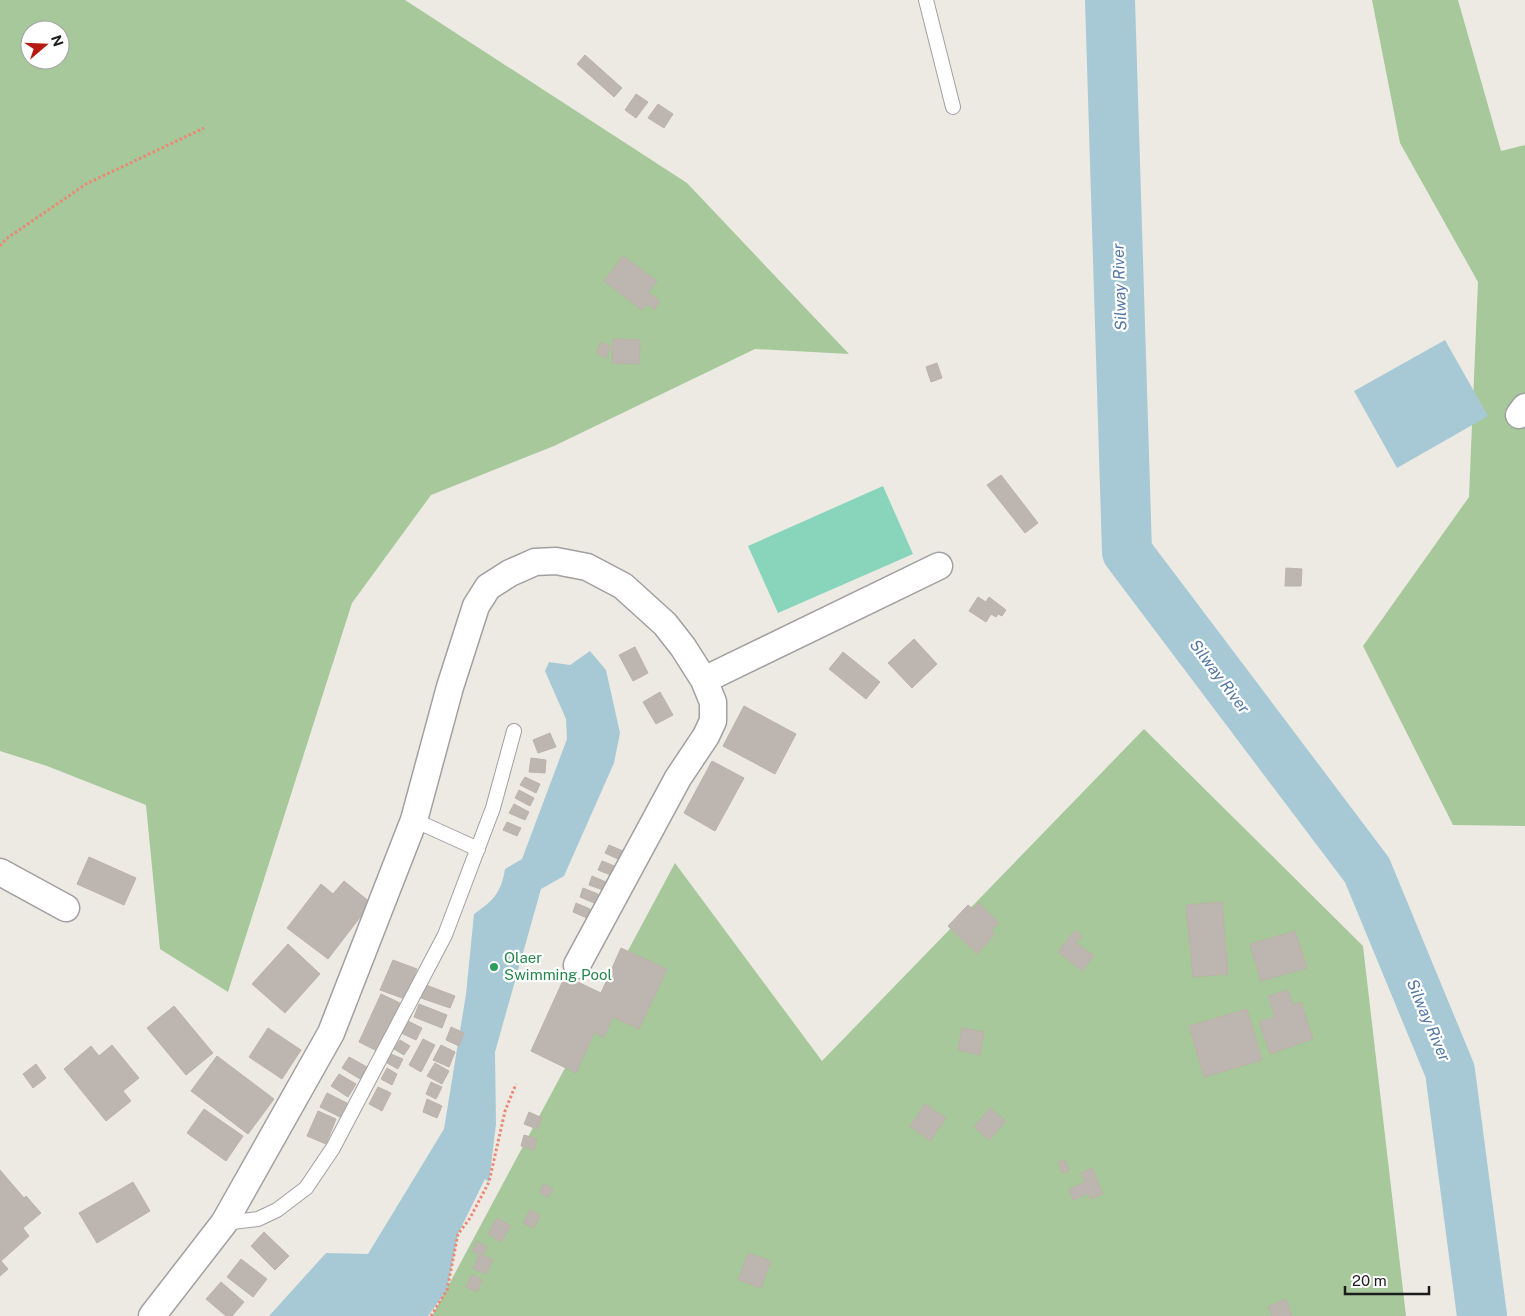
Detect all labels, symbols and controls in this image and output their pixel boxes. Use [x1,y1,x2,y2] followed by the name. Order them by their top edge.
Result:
[20,20,70,70] north arrow
[48,33,67,49] text: N
[1108,242,1131,331] water label: Silway River
[1186,636,1254,718] water label: Silway River
[504,949,612,983] place label: Olaer Swimming Pool
[488,961,500,973] marker: Olaer Swimming Pool
[1403,976,1455,1065] water label: Silway River
[1345,1264,1429,1296] scale bar
[1352,1272,1387,1289] text: 20 m

